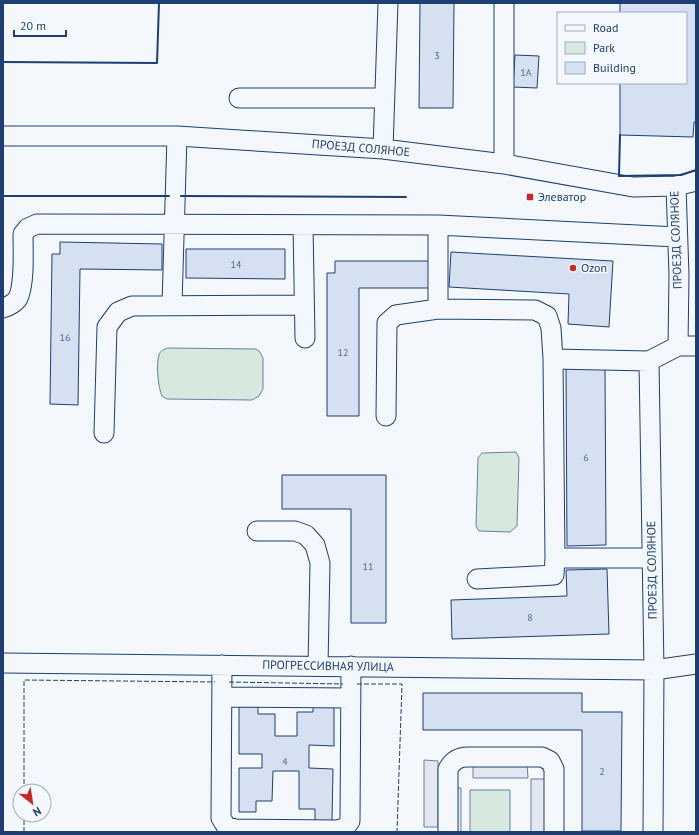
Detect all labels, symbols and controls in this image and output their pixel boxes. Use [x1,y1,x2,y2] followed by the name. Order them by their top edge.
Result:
[14,12,66,38] scale bar
[557,12,687,84] legend
[20,18,46,33] text: 20 m
[593,20,618,35] text: Road
[593,40,615,55] text: Park
[434,49,440,62] house number: 3
[593,60,636,75] text: Building
[520,66,532,79] house number: 1А
[311,136,411,159] street label: ПРОЕЗД СОЛЯНОЕ
[538,189,586,204] place label: Элеватор
[666,191,685,289] street label: ПРОЕЗД СОЛЯНОЕ
[525,192,535,202] marker: Элеватор
[231,258,242,271] house number: 14
[581,260,607,275] place label: Ozon
[568,263,578,273] marker: Ozon
[60,331,70,344] house number: 16
[338,346,348,359] house number: 12
[583,451,589,464] house number: 6
[643,521,660,619] street label: ПРОЕЗД СОЛЯНОЕ
[363,560,373,573] house number: 11
[527,611,533,624] house number: 8
[262,657,394,674] street label: ПРОГРЕССИВНАЯ УЛИЦА
[282,755,288,768] house number: 4
[599,765,605,778] house number: 2
[12,783,52,823] north arrow
[30,804,44,820] text: N

